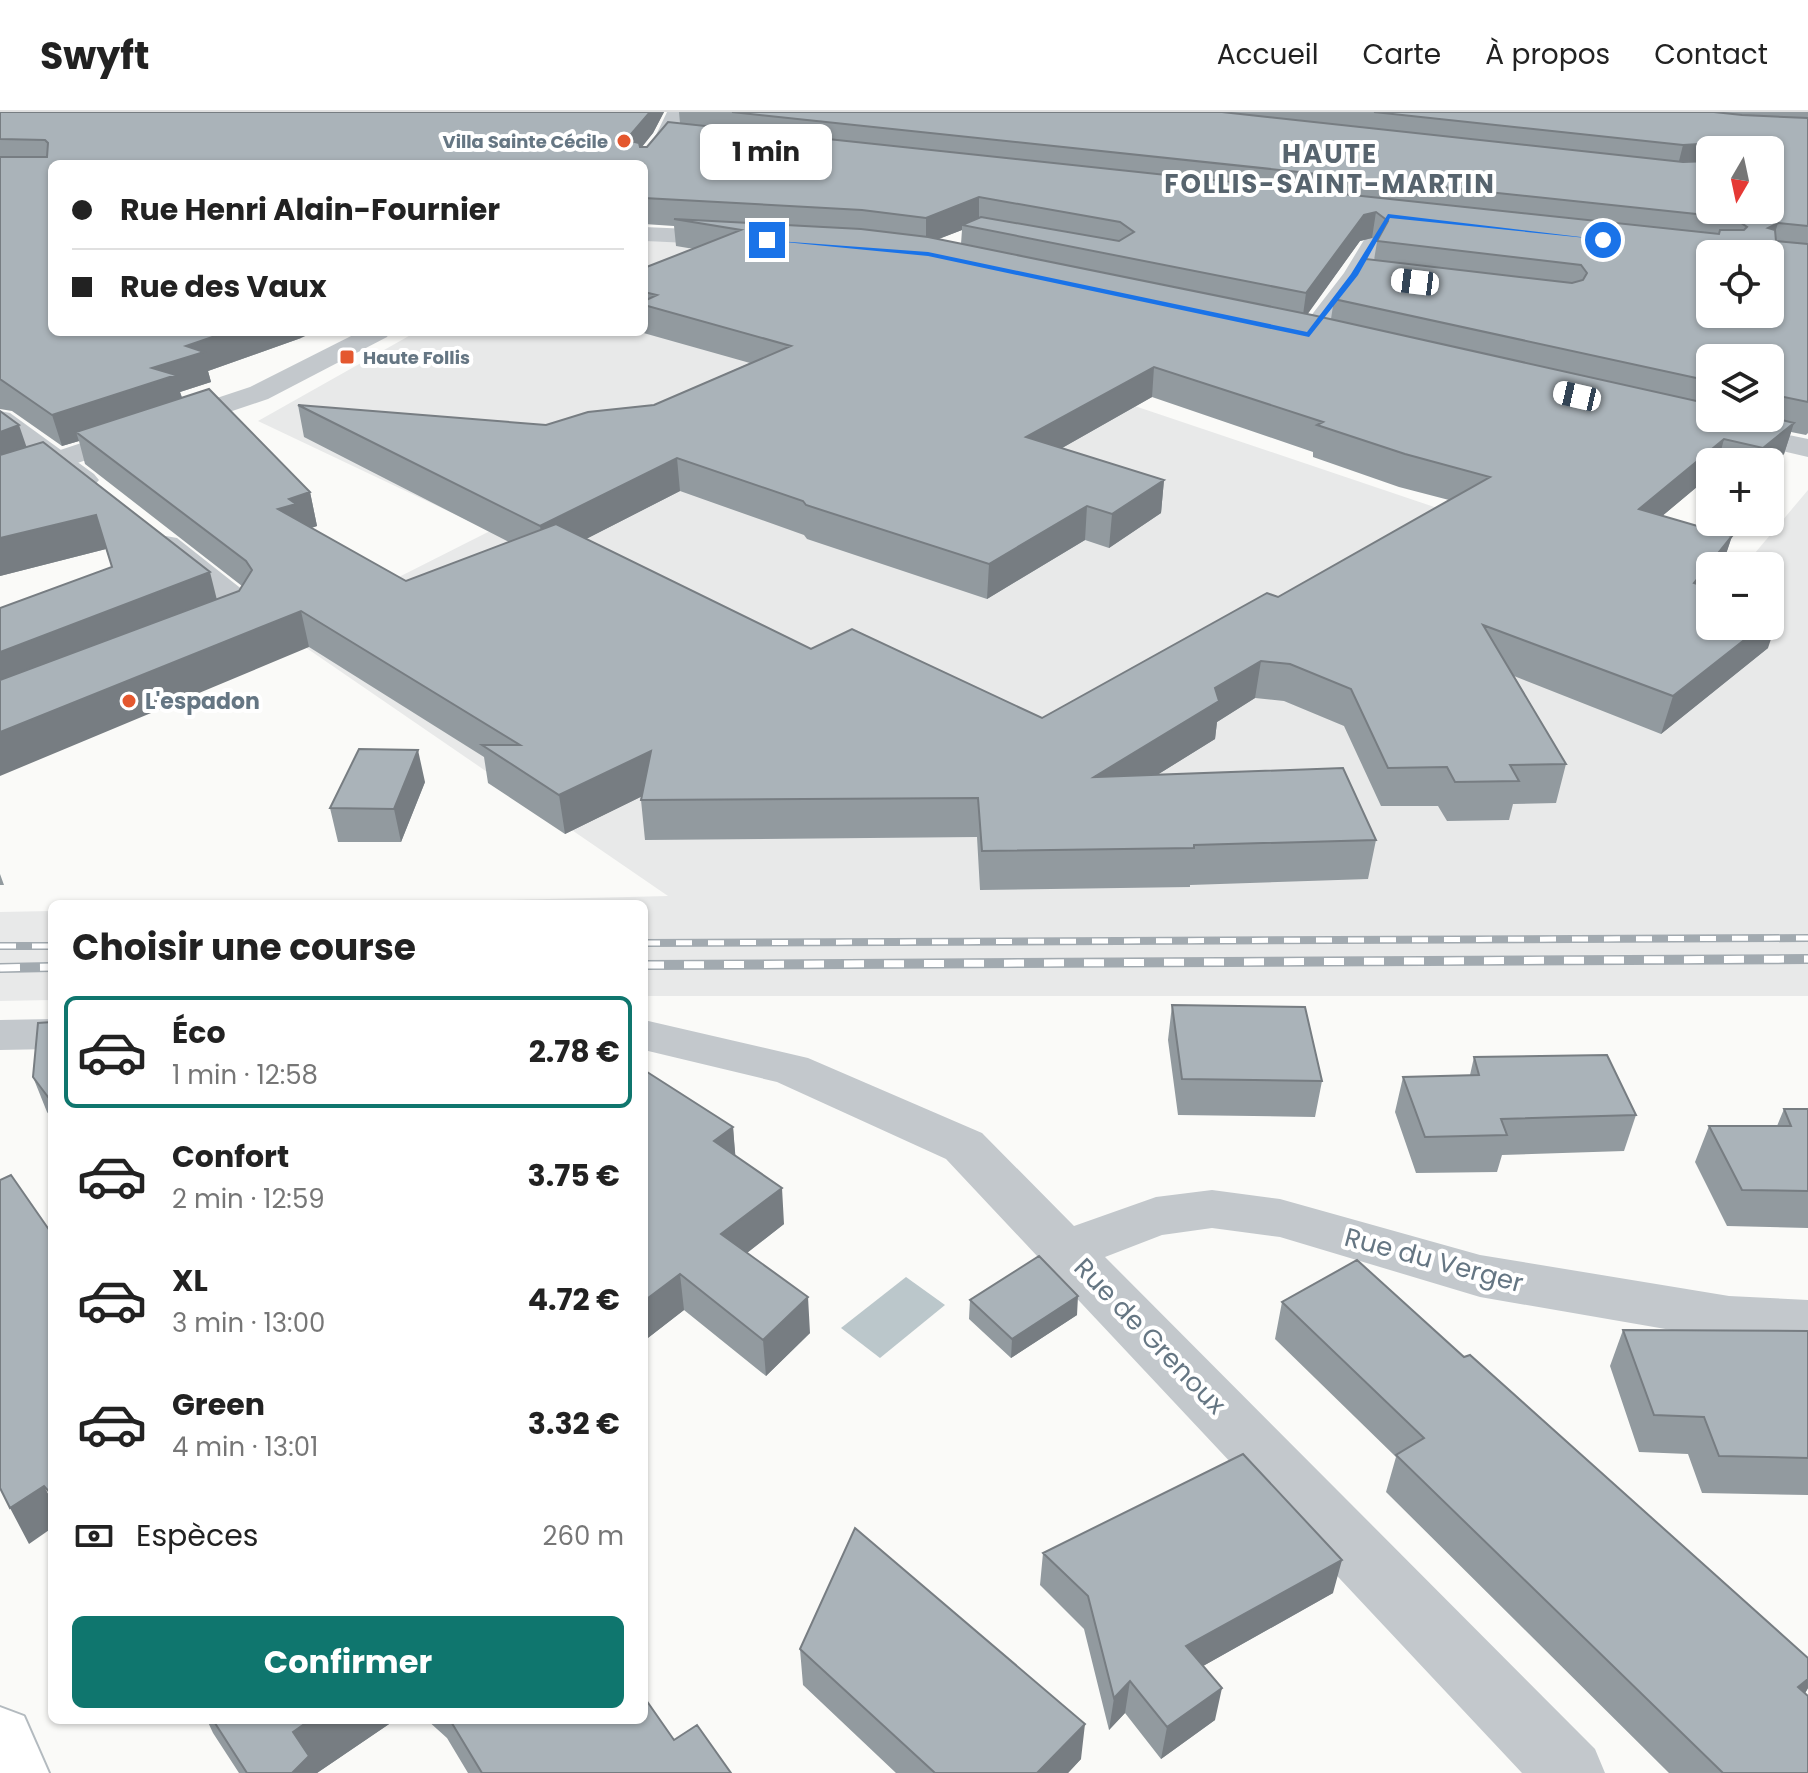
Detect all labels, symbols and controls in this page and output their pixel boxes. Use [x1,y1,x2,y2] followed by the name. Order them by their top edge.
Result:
[40,29,149,82] text: Swyft
[1217,35,1319,74] text: Accueil
[1363,35,1441,74] text: Carte
[1485,35,1610,74] text: À propos
[1654,35,1768,74] text: Contact
[701,124,833,180] callout: 1 min
[443,129,608,154] place label: Villa Sainte Cécile
[615,132,633,150] marker: Villa Sainte Cécile
[732,134,800,170] text: 1 min
[1164,136,1496,202] district label: HAUTE FOLLIS-SAINT-MARTIN
[1696,136,1784,224] north arrow
[1696,136,1784,640] map controls
[120,188,500,231] text: Rue Henri Alain-Fournier
[749,222,785,258] route end
[1585,222,1621,258] route start
[1696,240,1784,328] button: locate
[120,265,327,308] text: Rue des Vaux
[1390,267,1440,297] car
[1696,344,1784,432] button: layers
[363,345,470,370] place label: Haute Follis
[338,348,356,366] marker: Haute Follis
[1551,379,1603,413] car
[1696,448,1784,536] button: +
[1696,552,1784,640] button: −
[145,686,260,717] place label: L'espadon
[120,692,138,710] marker: L'espadon
[72,922,416,973] text: Choisir une course
[172,1011,226,1054] text: Éco
[76,1016,148,1088] icon: car
[529,1030,620,1073] text: 2.78 €
[172,1057,318,1093] text: 1 min · 12:58
[172,1135,289,1178] text: Confort
[76,1140,148,1212] icon: car
[528,1154,620,1197] text: 3.75 €
[172,1181,325,1217] text: 2 min · 12:59
[1341,1219,1527,1301] street label: Rue du Verger
[1066,1250,1234,1422] street label: Rue de Grenoux
[172,1259,208,1302] text: XL
[76,1264,148,1336] icon: car
[528,1278,620,1321] text: 4.72 €
[172,1305,325,1341] text: 3 min · 13:00
[172,1383,265,1426] text: Green
[76,1388,148,1460] icon: car
[528,1402,620,1445] text: 3.32 €
[172,1429,318,1465] text: 4 min · 13:01
[72,1514,116,1558] icon: cash
[136,1514,258,1557] text: Espèces
[542,1518,624,1554] text: 260 m
[72,1616,624,1708] button: Confirmer

